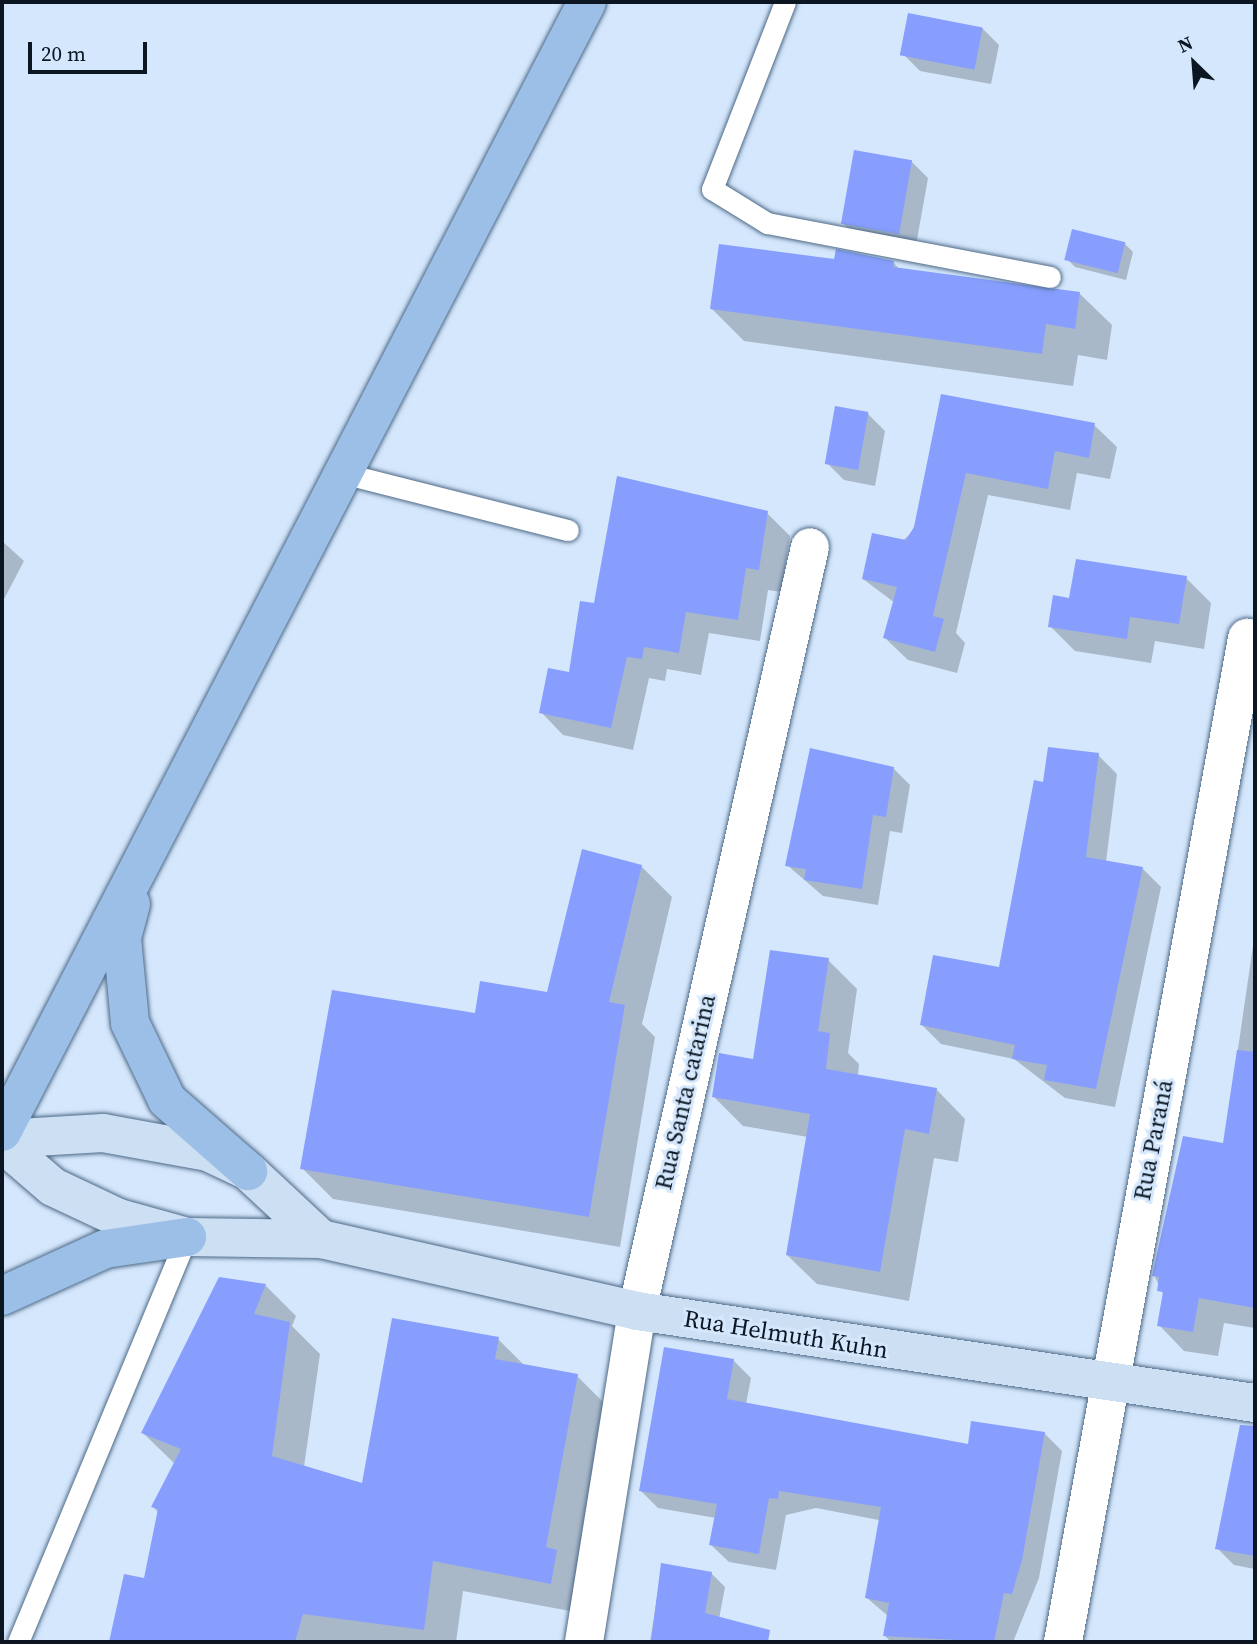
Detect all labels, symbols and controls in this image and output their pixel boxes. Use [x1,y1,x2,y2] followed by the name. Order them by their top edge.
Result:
[32,28,150,72] scale bar
[1159,28,1229,98] north arrow
[1173,29,1197,59] text: N
[41,39,86,68] text: 20 m
[649,992,721,1192] street label: Rua Santa catarina
[1127,1077,1179,1203] street label: Rua Paraná
[682,1304,890,1364] street label: Rua Helmuth Kuhn

